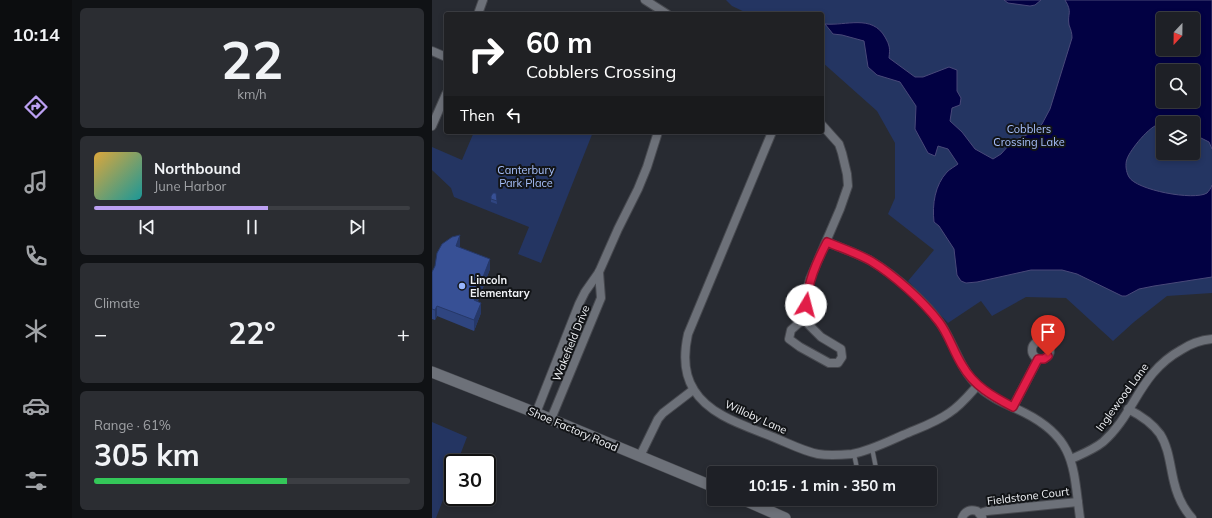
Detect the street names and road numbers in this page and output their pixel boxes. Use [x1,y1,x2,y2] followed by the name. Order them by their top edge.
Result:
[549,303,593,383] street label: Wakefield Drive
[1093,360,1151,434] street label: Inglewood Lane
[723,397,789,437] street label: Willoby Lane
[526,404,620,454] street label: Shoe Factory Road
[986,484,1070,508] street label: Fieldstone Court

